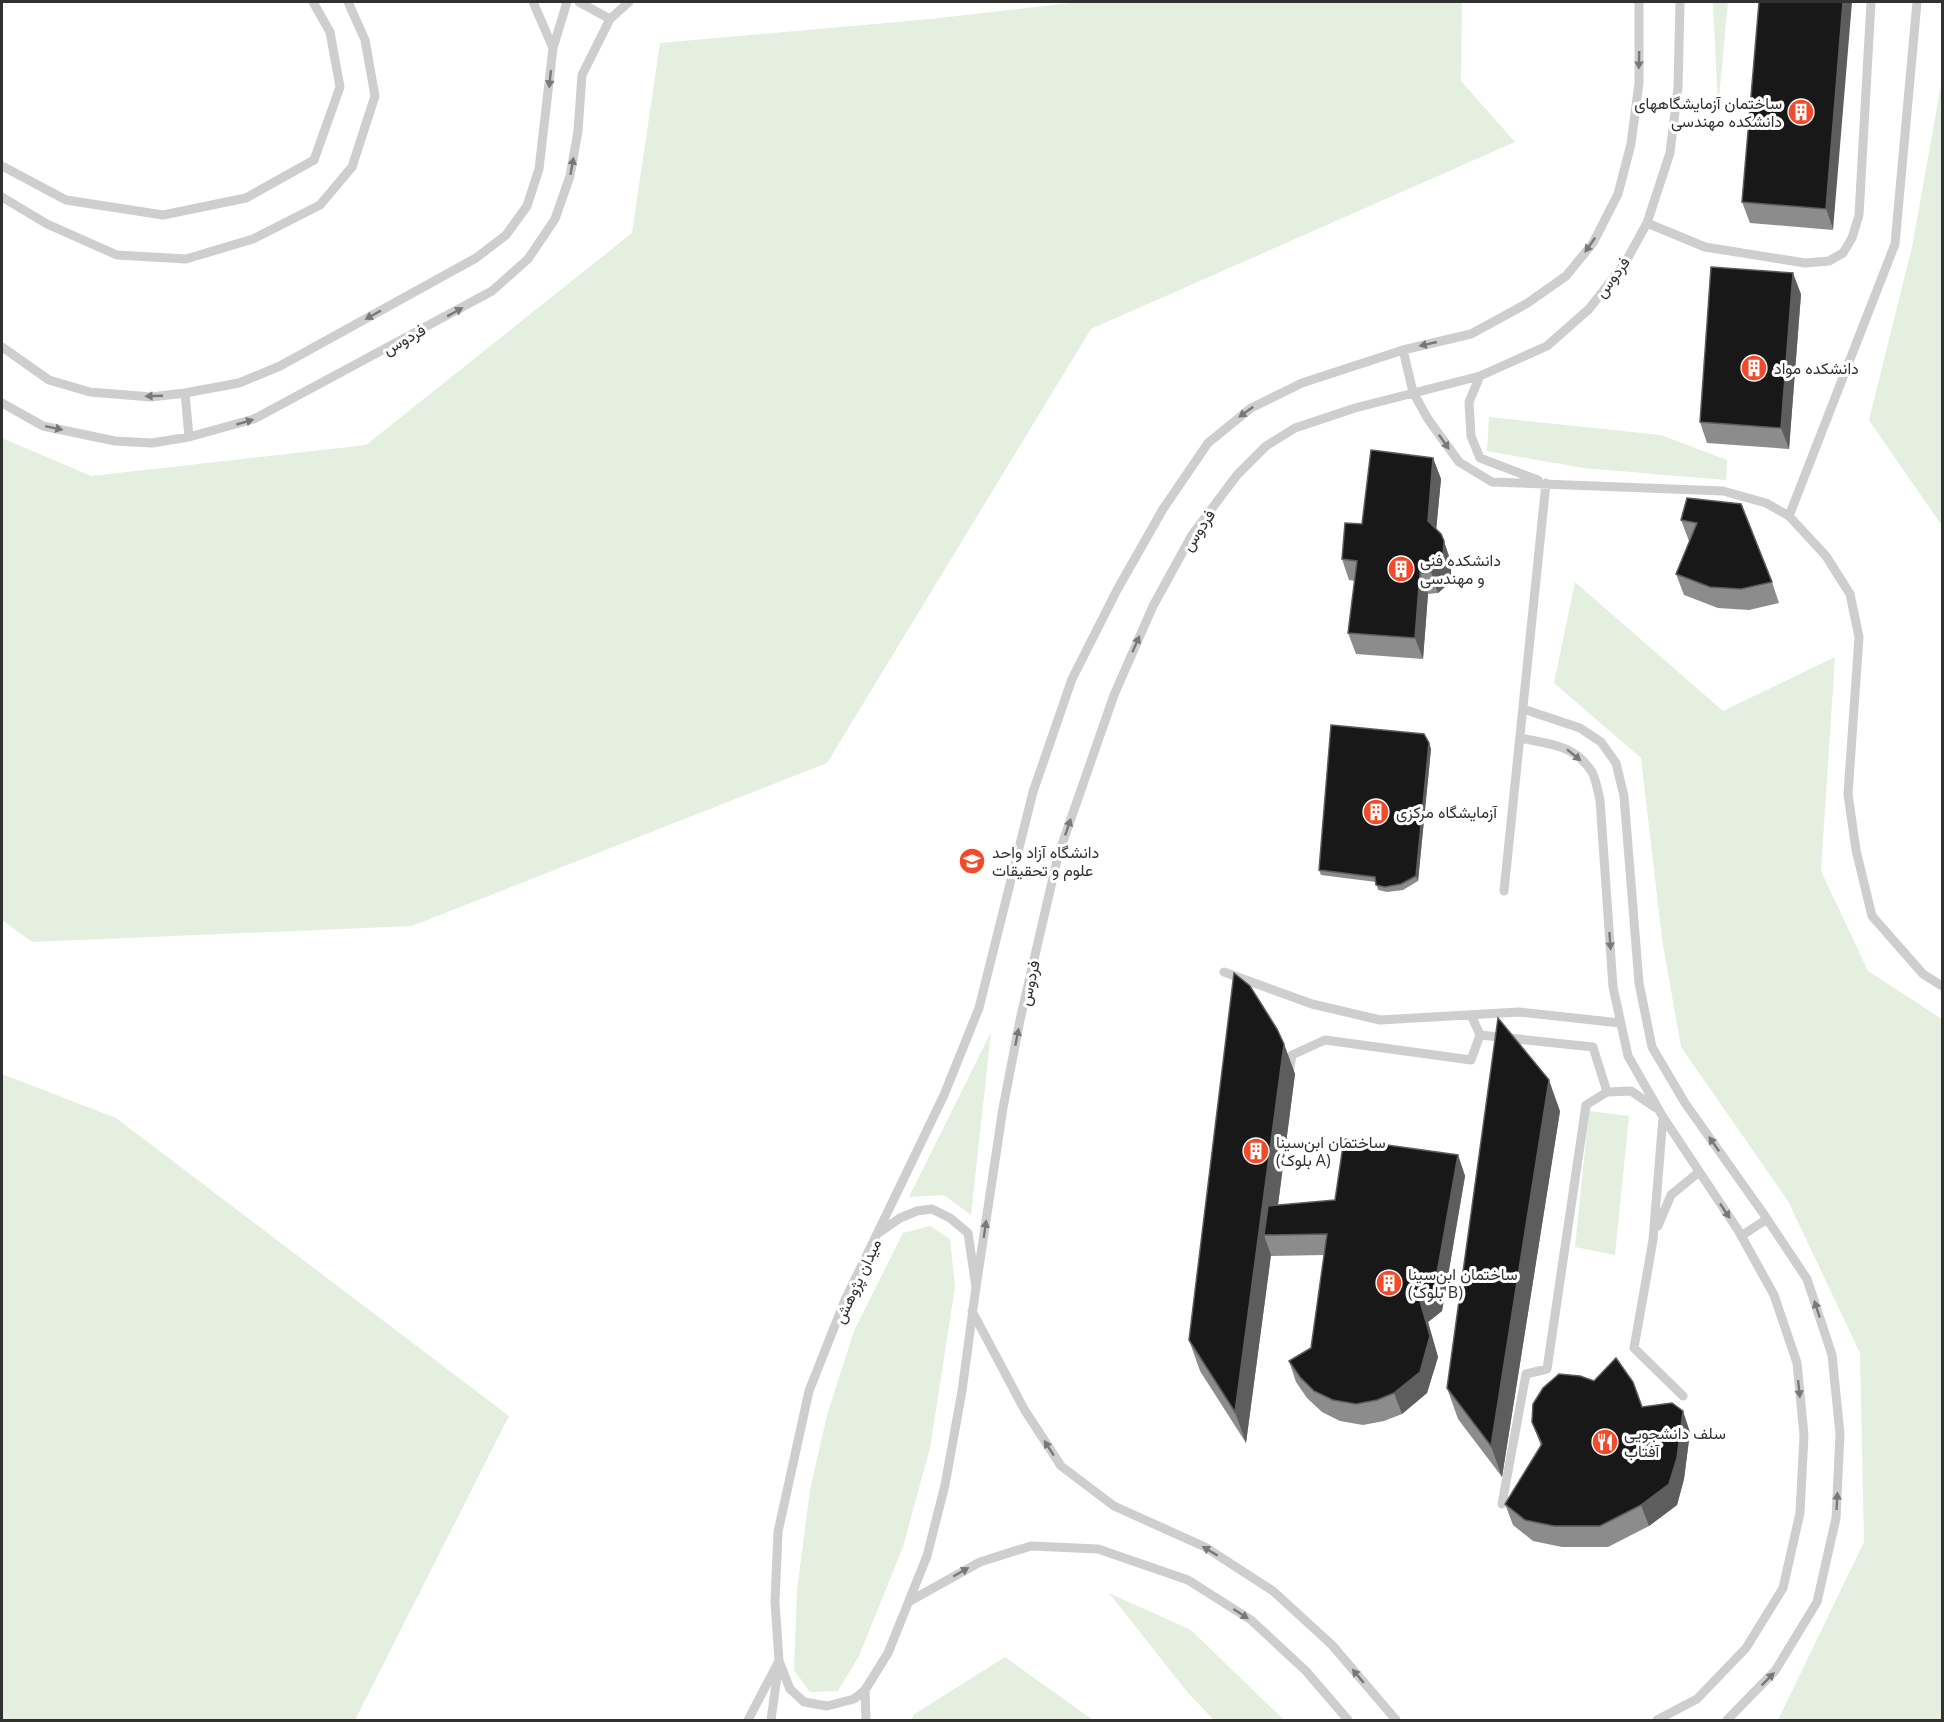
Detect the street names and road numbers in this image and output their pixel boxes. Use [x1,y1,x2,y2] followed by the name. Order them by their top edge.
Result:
[1589,252,1635,302] street label: فردوس
[379,318,429,360] street label: فردوس
[1176,505,1220,555] street label: فردوس
[1013,958,1045,1008] street label: فردوس
[828,1235,887,1327] street label: میدان پژوهش

